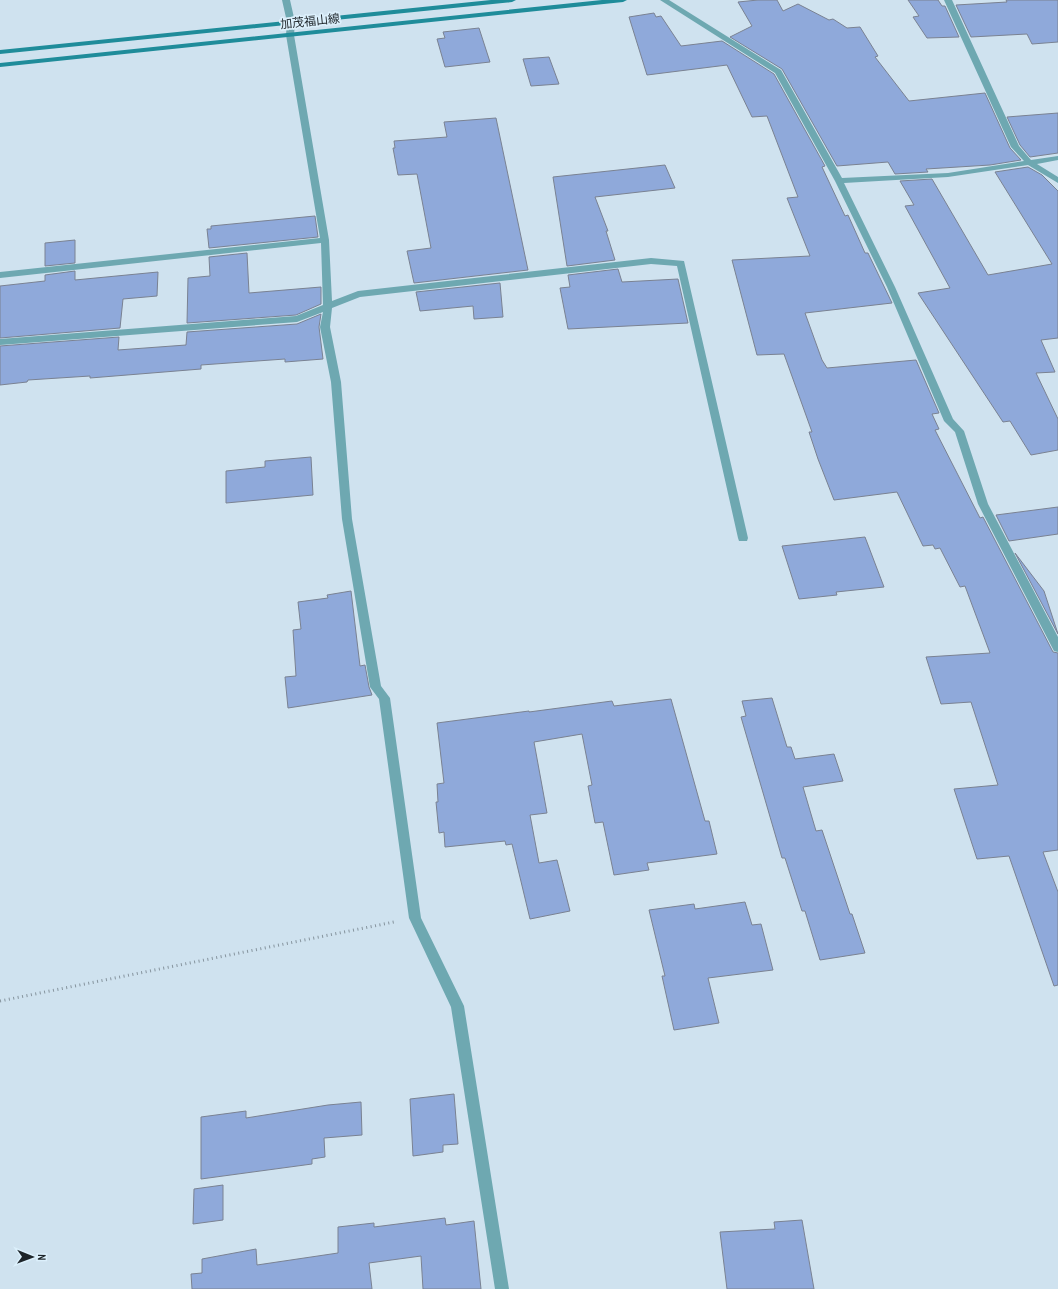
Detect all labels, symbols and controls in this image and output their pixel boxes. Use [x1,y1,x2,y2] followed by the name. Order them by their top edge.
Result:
[279,10,341,32] street label: 加茂福山線
[12,1237,52,1277] north arrow
[35,1254,49,1260] text: N

